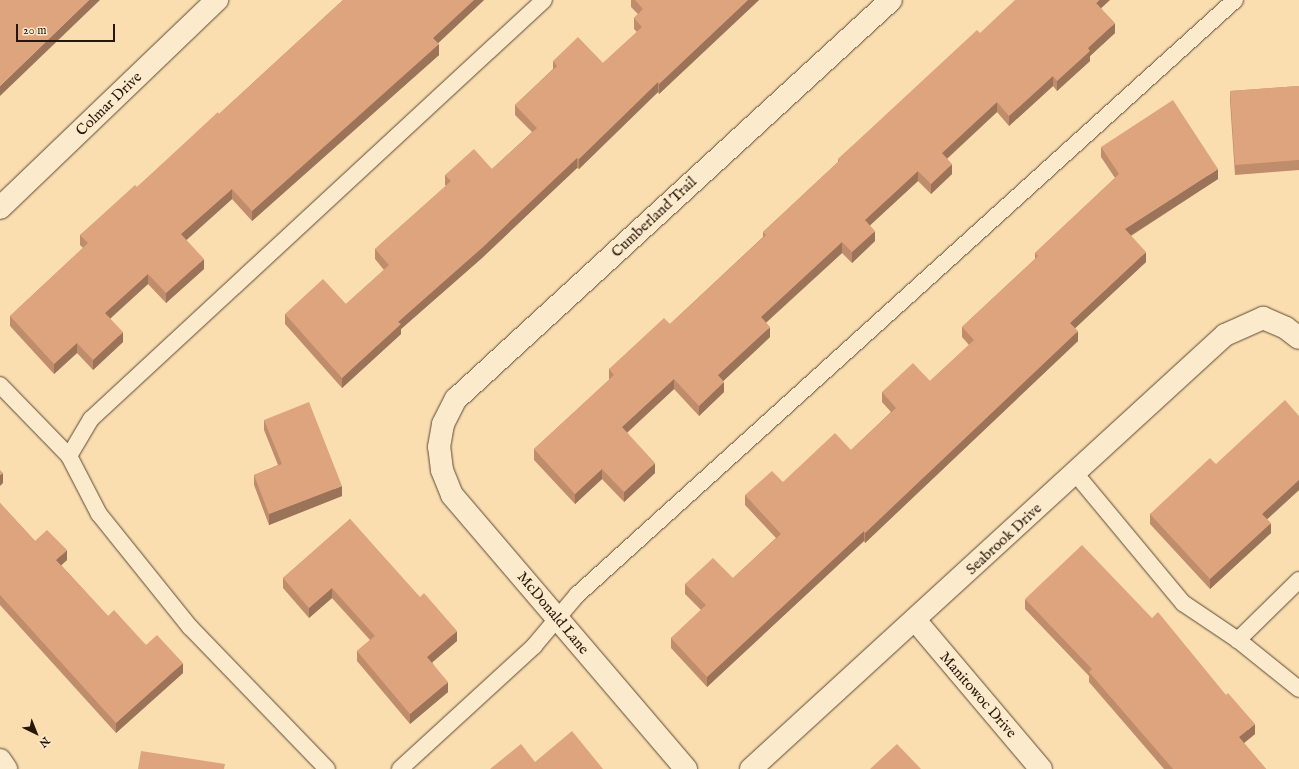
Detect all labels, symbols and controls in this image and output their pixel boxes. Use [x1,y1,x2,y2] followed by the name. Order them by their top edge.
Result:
[18,16,117,42] scale bar
[23,23,46,38] text: 20 m
[72,68,146,140] street label: Colmar Drive
[608,173,700,261] street label: Cumberland Trail
[962,499,1046,579] street label: Seabrook Drive
[513,568,593,658] street label: McDonald Lane
[936,648,1020,742] street label: Manitowoc Drive
[16,713,56,753] north arrow
[36,733,52,750] text: N

